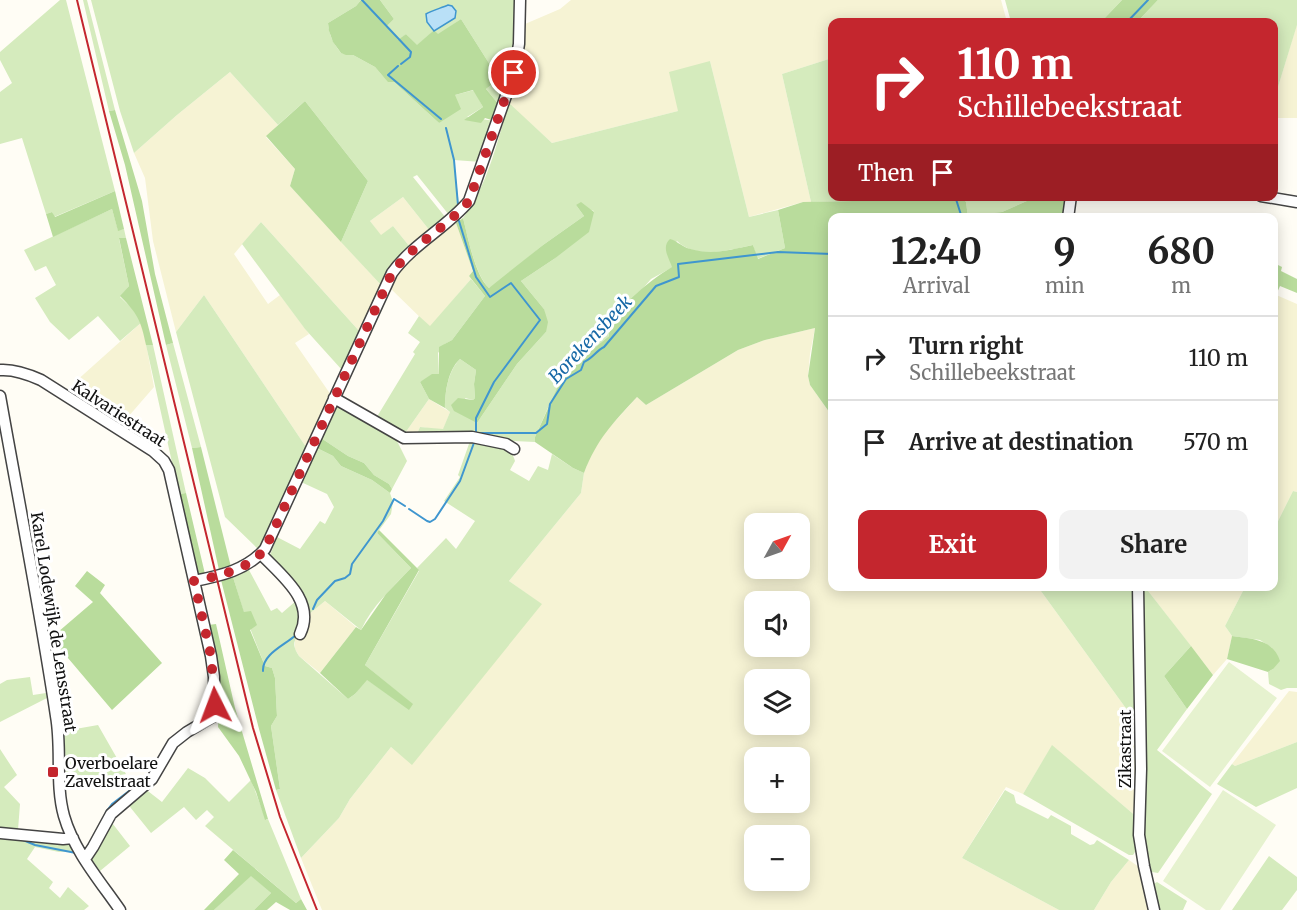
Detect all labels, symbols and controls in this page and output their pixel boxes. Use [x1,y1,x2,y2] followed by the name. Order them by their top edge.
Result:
[957,38,1073,90] text: 110 m
[858,42,936,120] icon: right
[488,47,539,98] pin
[497,56,530,89] icon: arrive
[957,90,1182,124] text: Schillebeekstraat
[926,156,959,189] icon: arrive
[858,159,914,187] text: Then
[891,229,982,274] text: 12:40
[1054,229,1076,274] text: 9
[1147,229,1215,274] text: 680
[903,273,970,298] text: Arrival
[1045,273,1084,298] text: min
[1171,273,1191,298] text: m
[543,290,637,388] water label: Borekensbeek
[909,332,1023,360] text: Turn right
[858,342,891,375] icon: right
[1189,344,1248,372] text: 110 m
[909,360,1075,385] text: Schillebeekstraat
[68,375,170,451] street label: Kalvariestraat
[858,426,891,459] icon: arrive
[909,428,1133,456] text: Arrive at destination
[1183,428,1248,456] text: 570 m
[858,510,1047,579] button: Exit
[1059,510,1248,579] button: Share
[27,511,81,734] street label: Karel Lodewijk de Lensstraat
[744,513,810,579] north arrow
[744,513,810,891] map controls
[744,591,810,657] button: sound
[744,669,810,735] button: layers
[183,673,247,737] position arrow
[1115,709,1135,788] street label: Zikastraat
[744,747,810,813] button: +
[65,753,158,791] place label: Overboelare Zavelstraat
[46,765,60,779] marker: Overboelare Zavelstraat
[744,825,810,891] button: −

